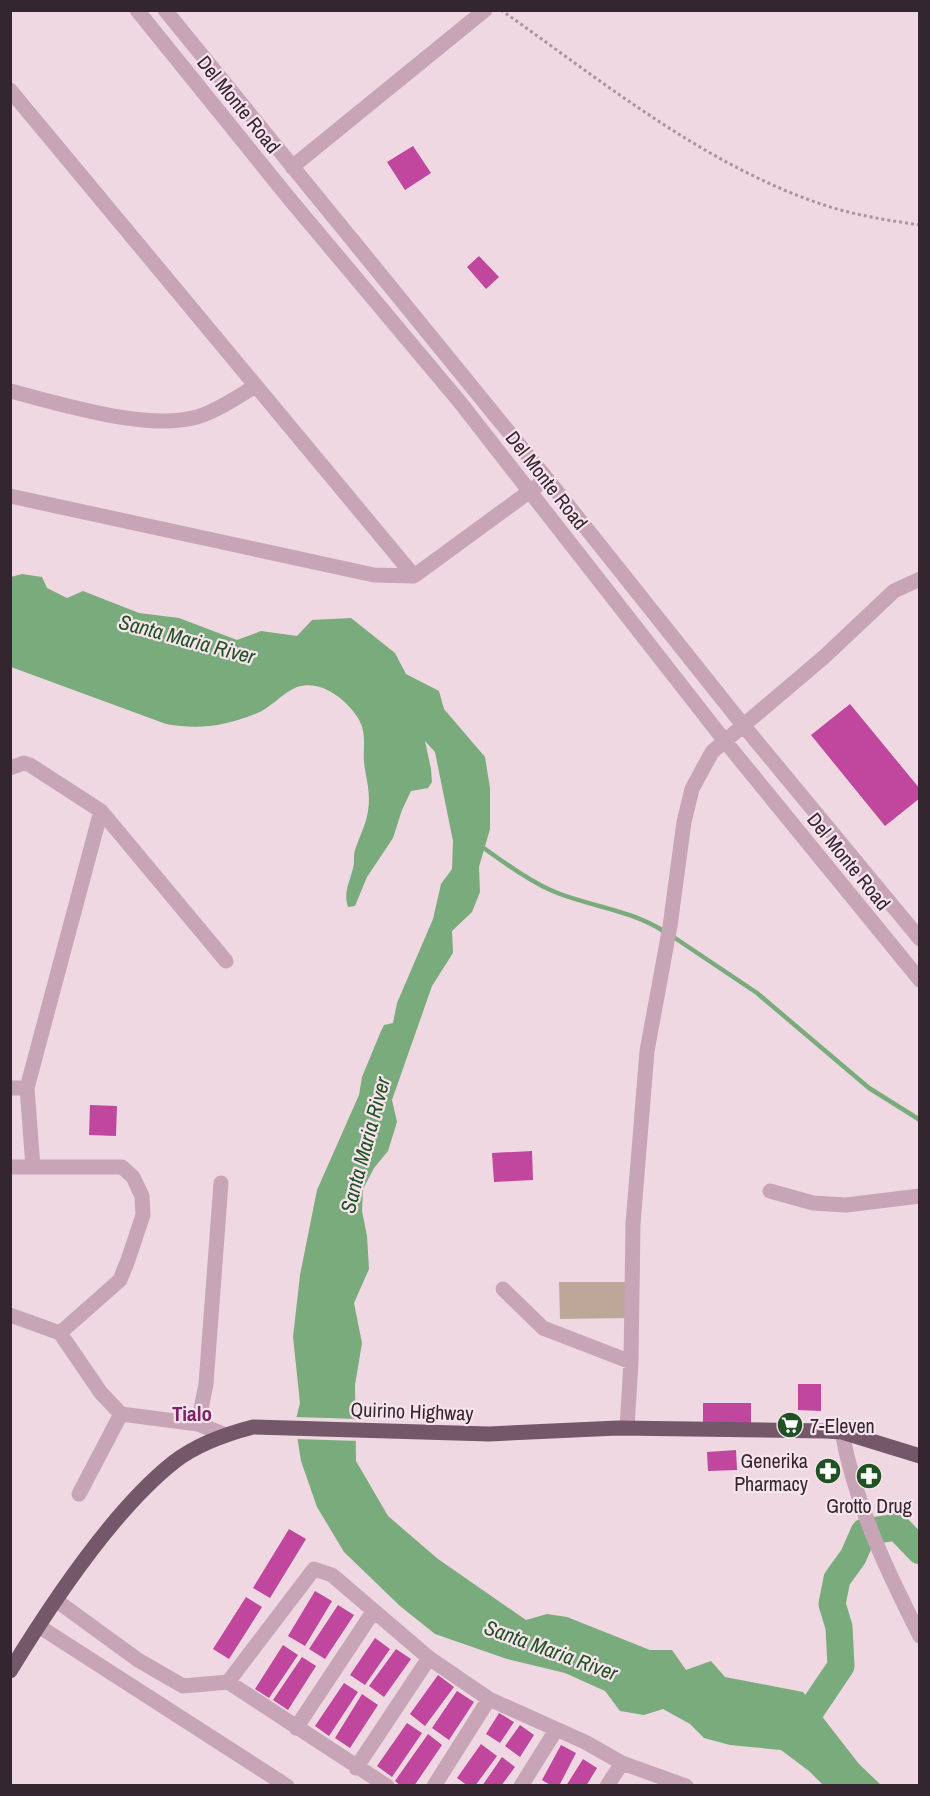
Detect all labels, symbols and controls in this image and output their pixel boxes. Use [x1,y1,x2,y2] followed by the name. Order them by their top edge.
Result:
[191,49,287,159] street label: Del Monte Road
[500,425,594,535] street label: Del Monte Road
[116,607,259,671] water label: Santa Maria River
[801,806,897,916] street label: Del Monte Road
[333,1073,397,1216] water label: Santa Maria River
[350,1395,475,1427] street label: Quirino Highway
[172,1399,212,1428] district label: Tialo
[775,1410,805,1440] supermarket icon: 7-Eleven
[810,1412,875,1439] place label: 7-Eleven
[734,1447,809,1497] place label: Generika Pharmacy
[813,1456,843,1486] pharmacy icon: Generika Pharmacy
[854,1461,884,1491] pharmacy icon: Grotto Drug
[826,1492,912,1519] place label: Grotto Drug
[480,1612,623,1688] water label: Santa Maria River

